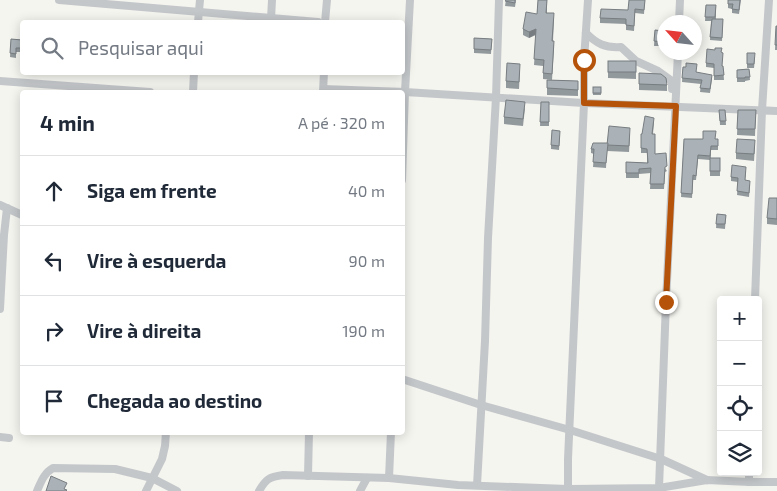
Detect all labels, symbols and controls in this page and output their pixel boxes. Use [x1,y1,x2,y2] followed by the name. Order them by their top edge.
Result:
[657,15,702,60] north arrow
[20,20,405,75] search box
[38,34,66,62] icon: search
[78,36,204,59] text: Pesquisar aqui
[573,49,596,72] route start
[40,110,95,135] text: 4 min
[298,113,385,132] text: A pé · 320 m
[40,177,68,205] icon: ahead
[87,179,217,202] text: Siga em frente
[348,181,385,200] text: 40 m
[40,247,68,275] icon: left
[87,249,226,272] text: Vire à esquerda
[349,251,385,270] text: 90 m
[655,291,678,314] route end
[717,296,762,476] map controls
[717,296,762,341] button: +
[40,317,68,345] icon: right
[87,319,201,342] text: Vire à direita
[342,321,385,340] text: 190 m
[717,341,762,386] button: −
[717,386,762,431] button: locate
[40,387,68,415] icon: arrive
[87,389,262,412] text: Chegada ao destino
[717,431,762,476] button: layers

